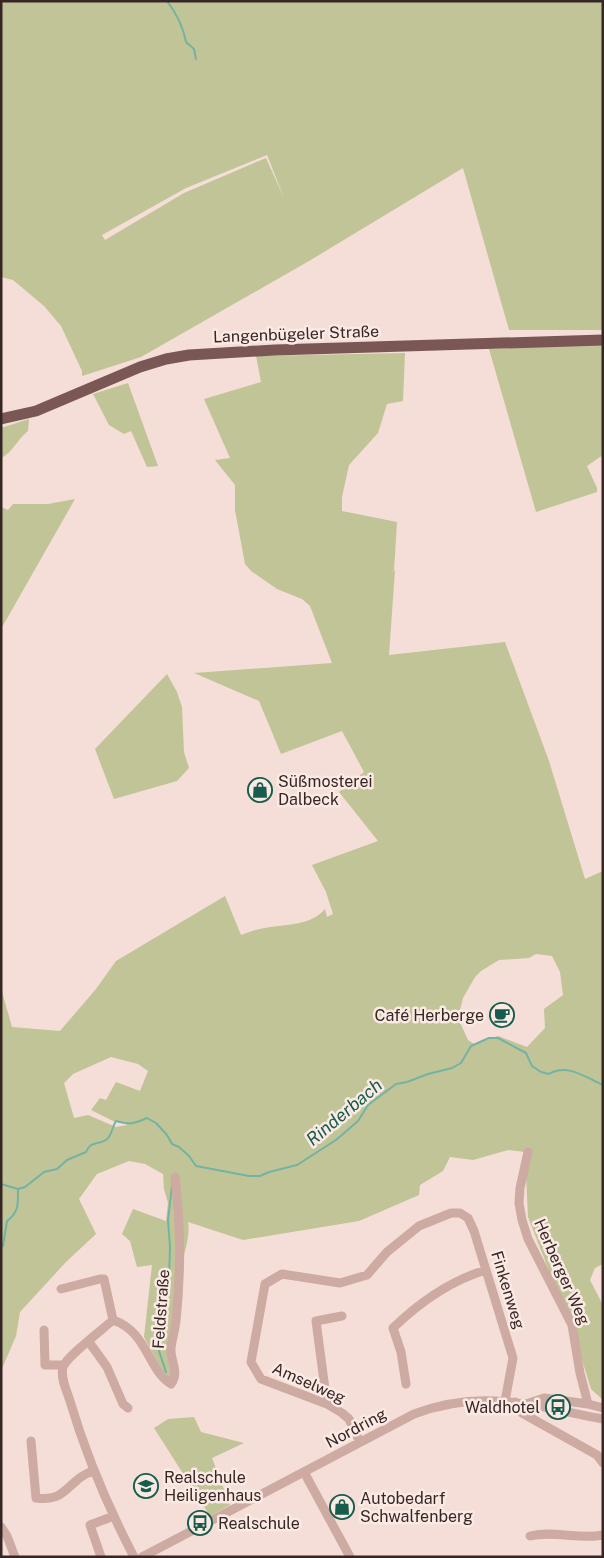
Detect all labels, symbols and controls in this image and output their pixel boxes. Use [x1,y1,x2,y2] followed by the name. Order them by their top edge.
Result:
[213,322,379,346] street label: Langenbügeler Straße
[278,772,373,809] place label: Süßmosterei Dalbeck
[247,777,273,803] shop icon: Süßmosterei Dalbeck
[489,1002,515,1028] cafe icon: Café Herberge
[375,1006,484,1025] place label: Café Herberge
[302,1074,386,1150] water label: Rinderbach
[530,1216,594,1328] street label: Herberger Weg
[487,1249,529,1331] street label: Finkenweg
[149,1269,173,1349] street label: Feldstraße
[269,1358,349,1408] street label: Amselweg
[545,1394,571,1420] bus stop icon: Waldhotel
[465,1398,540,1417] place label: Waldhotel
[322,1404,390,1452] street label: Nordring
[164,1468,261,1505] place label: Realschule Heiligenhaus
[133,1473,159,1499] school or university icon: Realschule Heiligenhaus
[360,1489,473,1526] place label: Autobedarf Schwalfenberg
[329,1494,355,1520] shop icon: Autobedarf Schwalfenberg
[187,1510,213,1536] bus stop icon: Realschule
[218,1514,300,1533] place label: Realschule

